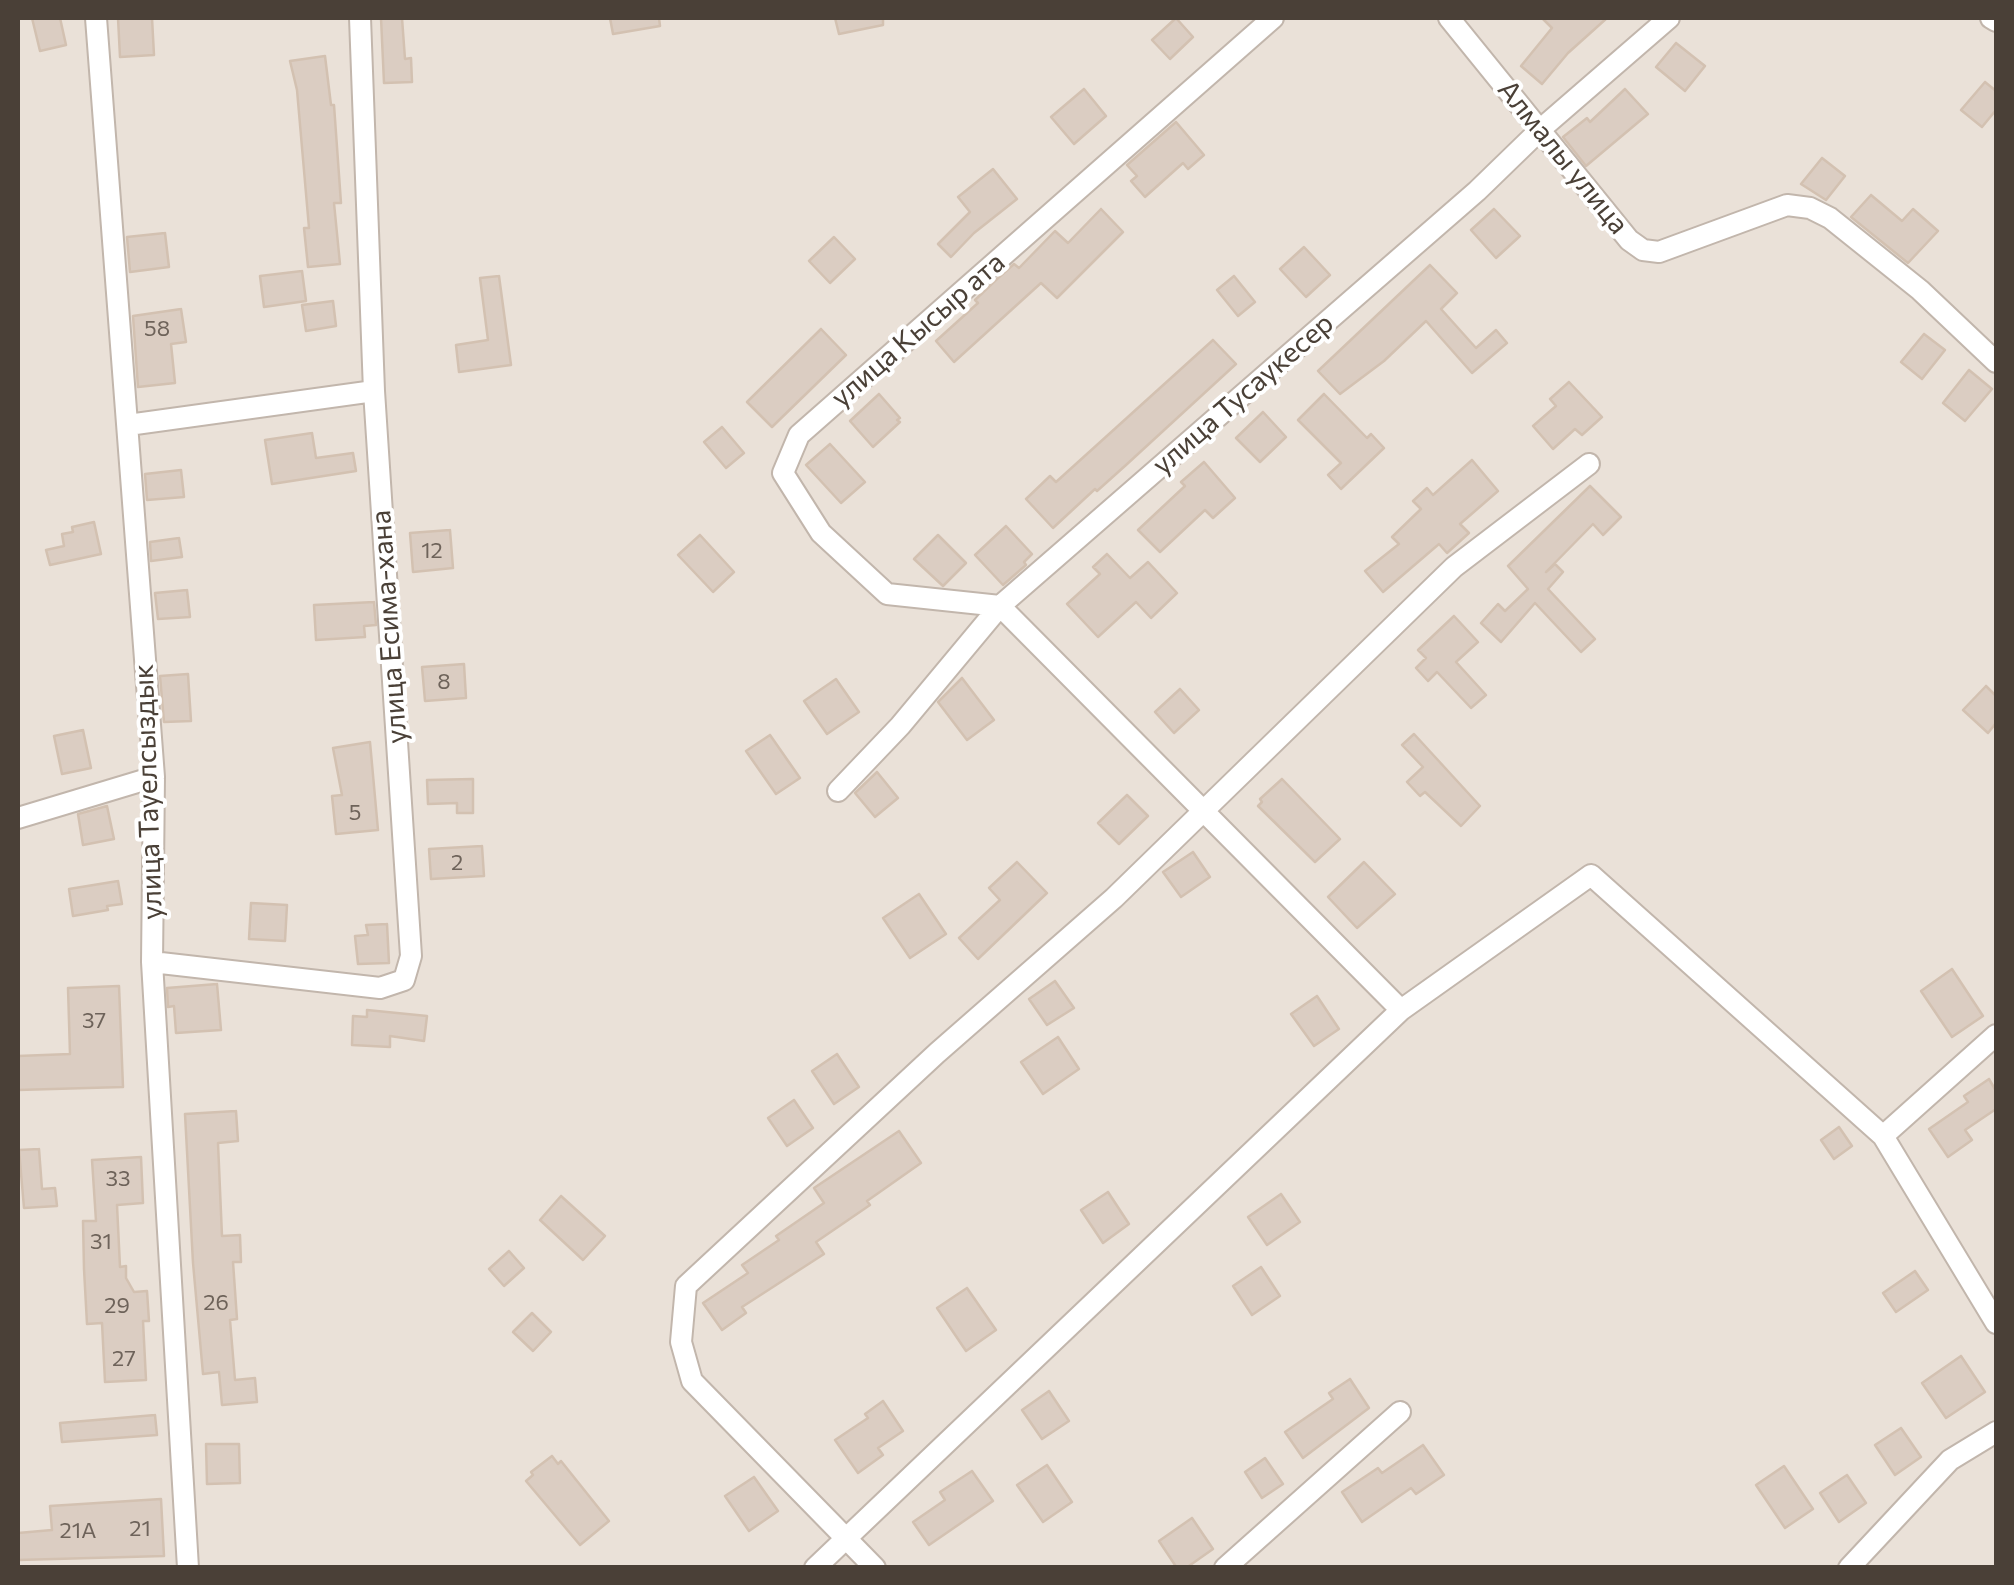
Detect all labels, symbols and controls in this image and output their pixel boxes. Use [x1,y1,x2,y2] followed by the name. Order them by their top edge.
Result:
[1491,73,1635,241] street label: Алмалы улица
[824,245,1012,415] street label: улица Кысыр ата
[1146,306,1340,482] street label: улица Тусаукесер
[144,316,170,342] house number: 58
[364,509,414,745] street label: улица Есима-хана
[421,538,443,564] house number: 12
[127,664,169,920] street label: улица Тауелсыздык
[437,669,451,695] house number: 8
[349,800,361,826] house number: 5
[451,850,463,876] house number: 2
[82,1008,106,1034] house number: 37
[105,1166,131,1192] house number: 33
[90,1229,112,1255] house number: 31
[203,1290,229,1316] house number: 26
[104,1293,130,1319] house number: 29
[112,1346,136,1372] house number: 27
[129,1516,151,1542] house number: 21
[60,1518,96,1544] house number: 21А

